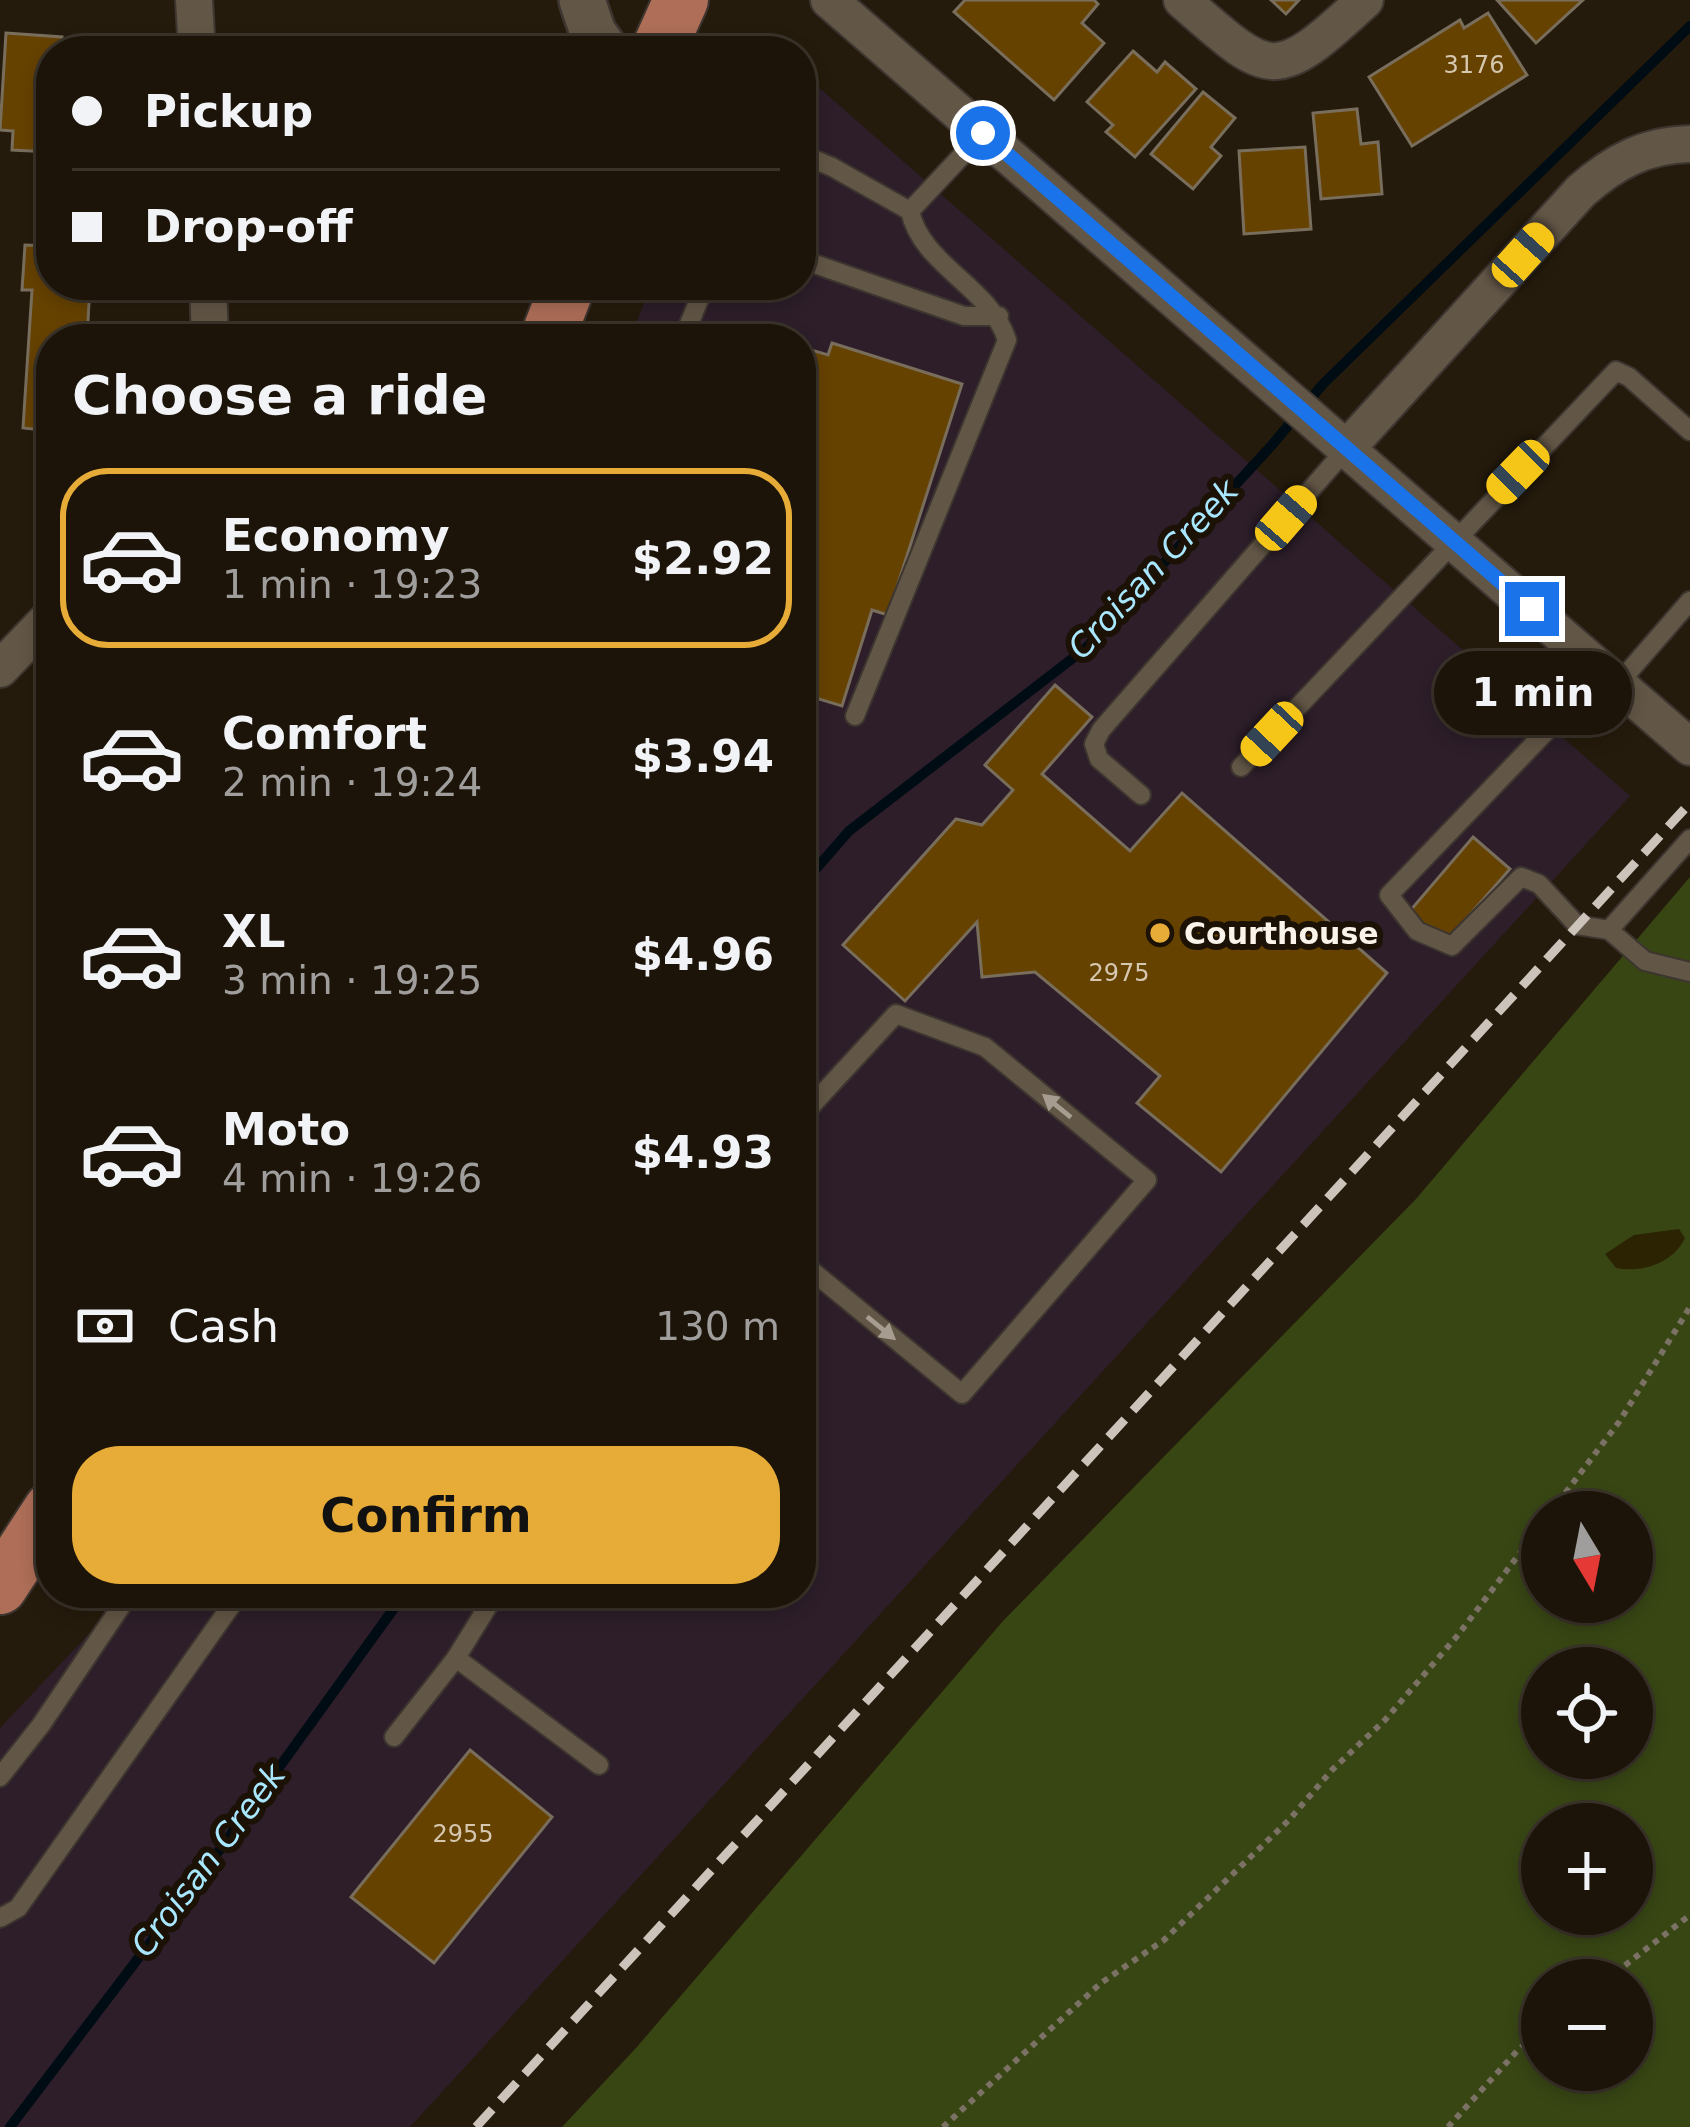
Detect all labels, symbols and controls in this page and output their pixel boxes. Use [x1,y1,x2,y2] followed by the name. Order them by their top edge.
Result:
[1443,51,1505,79] house number: 3176
[144,85,313,138] text: Pickup
[956,106,1010,160] route start
[144,200,353,253] text: Drop-off
[1486,216,1560,294] car
[72,364,488,427] text: Choose a ride
[1480,434,1556,510] car
[1060,470,1247,667] water label: Croisan Creek
[1249,479,1323,557] car
[78,504,186,612] icon: car
[222,509,450,562] text: Economy
[632,532,774,585] text: $2.92
[222,562,482,607] text: 1 min · 19:23
[1505,582,1559,636] route end
[1433,651,1631,735] callout: 1 min
[1472,670,1594,715] text: 1 min
[1234,695,1310,773] car
[78,702,186,810] icon: car
[222,707,427,760] text: Comfort
[632,730,774,783] text: $3.94
[222,760,482,805] text: 2 min · 19:24
[78,900,186,1008] icon: car
[222,905,285,958] text: XL
[1184,916,1379,951] place label: Courthouse
[1147,920,1173,946] marker: Courthouse
[632,928,774,981] text: $4.96
[222,958,482,1003] text: 3 min · 19:25
[1088,959,1150,987] house number: 2975
[1042,1093,1072,1119] one-way arrow
[78,1098,186,1206] icon: car
[222,1103,350,1156] text: Moto
[632,1126,774,1179] text: $4.93
[222,1156,482,1201] text: 4 min · 19:26
[72,1293,138,1359] icon: cash
[168,1300,279,1353] text: Cash
[655,1304,780,1349] text: 130 m
[866,1315,897,1340] one-way arrow
[72,1446,780,1584] button: Confirm
[1521,1491,1653,1623] north arrow
[1521,1491,1653,2091] map controls
[1521,1647,1653,1779] button: locate
[123,1754,294,1964] water label: Croisan Creek
[1521,1803,1653,1935] button: +
[432,1820,494,1848] house number: 2955
[1521,1959,1653,2091] button: −

